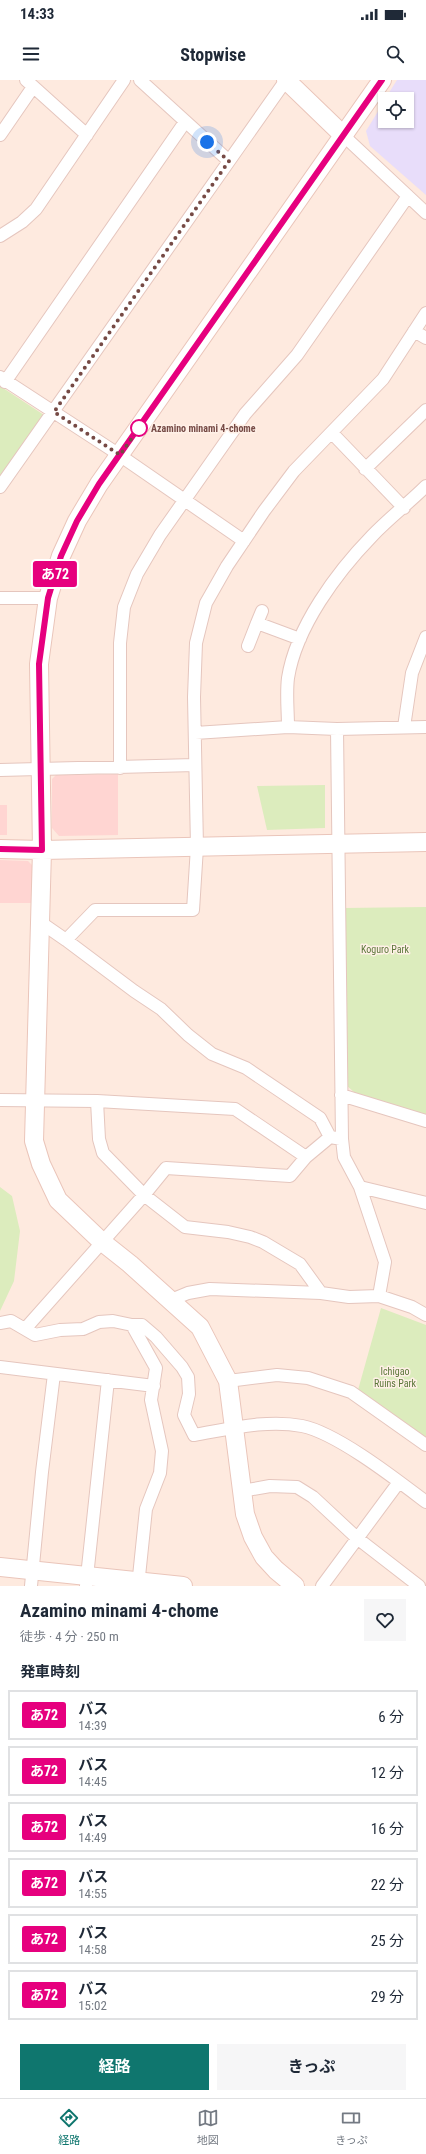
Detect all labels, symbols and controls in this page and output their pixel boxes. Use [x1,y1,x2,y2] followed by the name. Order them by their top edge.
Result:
[20,5,54,23] text: 14:33
[20,43,42,65] icon: menu
[384,43,406,65] icon: search
[180,44,246,65] text: Stopwise
[378,92,414,128] map controls
[378,92,414,128] button: locate
[197,132,217,152] your location
[130,419,148,437] marker: Azamino minami 4-chome
[151,423,256,434] place label: Azamino minami 4-chome
[32,561,78,587] line badge: あ72
[41,566,69,582] text: あ72
[361,944,410,955] park label: Koguro Park
[374,1366,416,1389] park label: Ichigao Ruins Park
[20,1599,219,1622] text: Azamino minami 4-chome
[364,1599,406,1641] button: heart
[20,1629,119,1644] text: 徒歩 · 4 分 · 250 m
[20,1663,80,1681] text: 発車時刻
[78,1700,108,1718] text: バス
[30,1707,58,1723] text: あ72
[378,1708,404,1726] text: 6 分
[78,1718,107,1733] text: 14:39
[78,1756,108,1774] text: バス
[30,1763,58,1779] text: あ72
[371,1764,404,1782] text: 12 分
[78,1774,107,1789] text: 14:45
[78,1812,108,1830] text: バス
[30,1819,58,1835] text: あ72
[371,1820,404,1838] text: 16 分
[78,1830,107,1845] text: 14:49
[78,1868,108,1886] text: バス
[30,1875,58,1891] text: あ72
[371,1876,404,1894] text: 22 分
[78,1886,107,1901] text: 14:55
[78,1924,108,1942] text: バス
[30,1931,58,1947] text: あ72
[371,1932,404,1950] text: 25 分
[78,1942,107,1957] text: 14:58
[78,1980,108,1998] text: バス
[30,1987,58,2003] text: あ72
[371,1988,404,2006] text: 29 分
[78,1998,107,2013] text: 15:02
[20,2044,209,2090] button: 経路
[217,2044,406,2090] button: きっぷ
[58,2107,80,2147] tab: 経路
[197,2107,219,2147] tab: 地図
[335,2107,368,2147] tab: きっぷ

